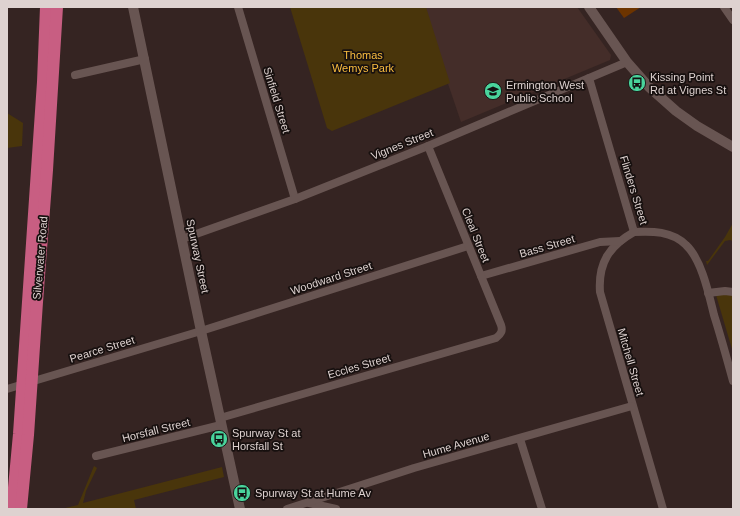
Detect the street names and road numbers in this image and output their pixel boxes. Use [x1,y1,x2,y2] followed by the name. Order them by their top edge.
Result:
[261,65,293,135] street label: Sinfield Street
[369,126,435,162] street label: Vignes Street
[618,154,650,226] street label: Flinders Street
[460,206,492,264] street label: Cleal Street
[30,216,50,300] street label: Silverwater Road
[184,218,212,294] street label: Spurway Street
[518,232,576,260] street label: Bass Street
[289,259,373,297] street label: Woodward Street
[616,327,646,397] street label: Mitchell Street
[68,333,136,365] street label: Pearce Street
[326,351,392,381] street label: Eccles Street
[121,416,191,444] street label: Horsfall Street
[421,430,491,460] street label: Hume Avenue

